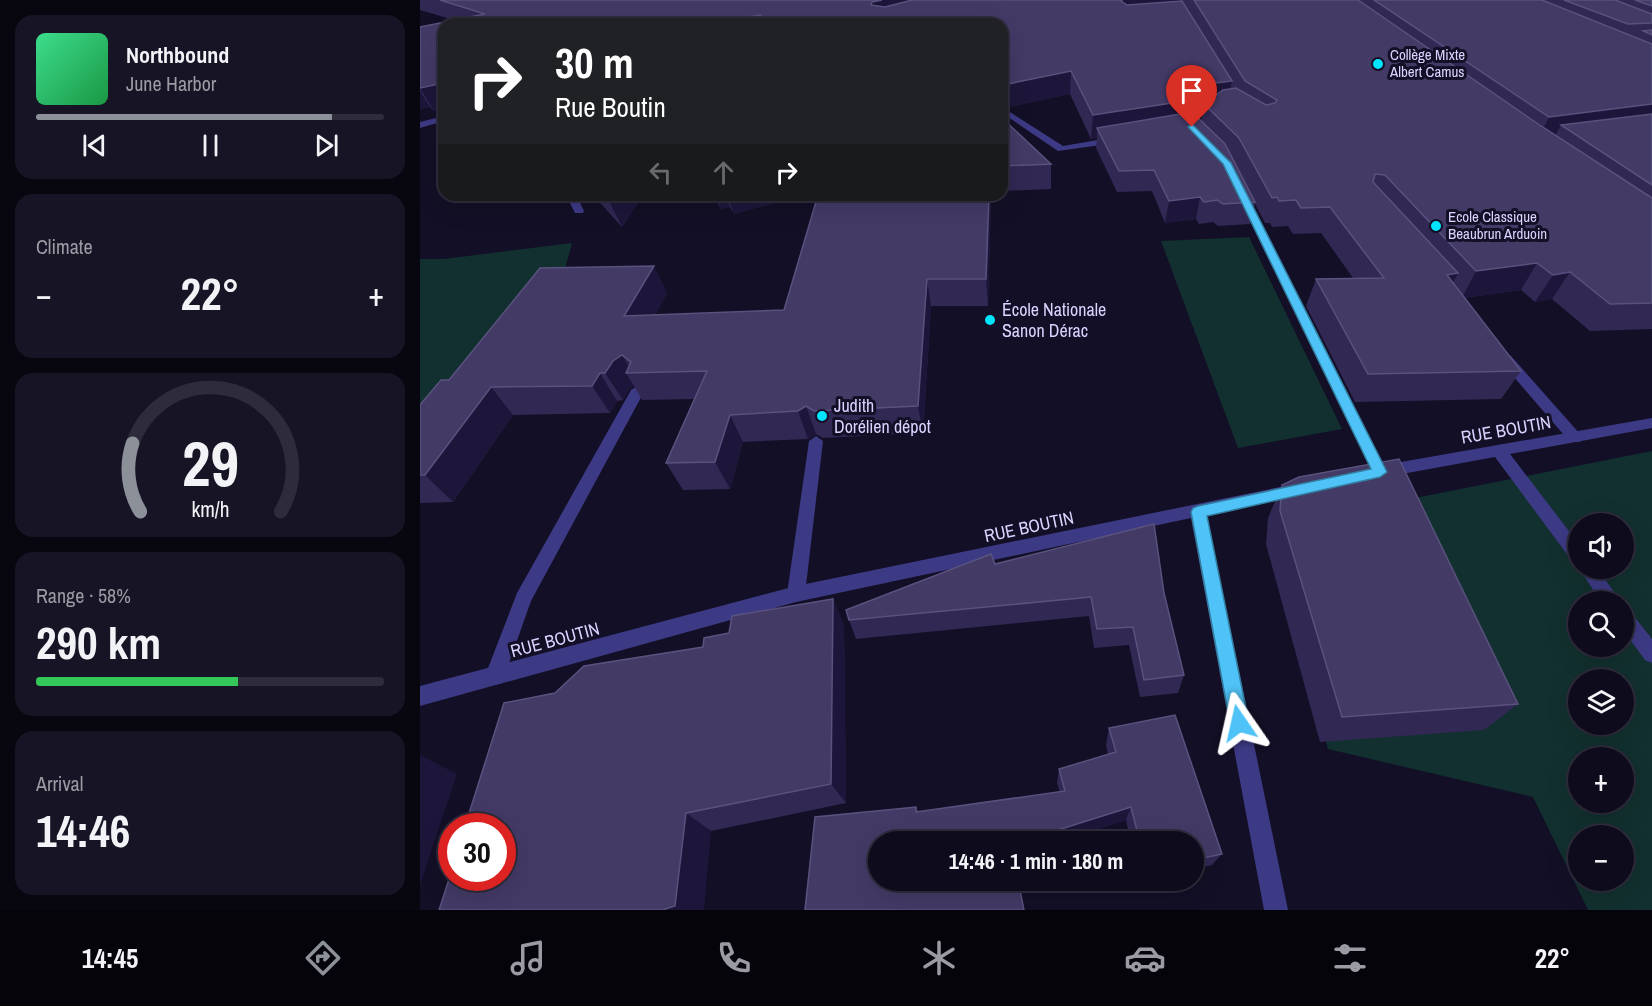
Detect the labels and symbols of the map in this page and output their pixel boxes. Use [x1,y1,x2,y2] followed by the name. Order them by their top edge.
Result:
[1389,44,1465,82] place label: Collège Mixte Albert Camus
[1371,57,1385,71] marker: Collège Mixte Albert Camus
[1166,65,1217,127] pin
[1448,206,1547,244] place label: Ecole Classique Beaubrun Arduoin
[1429,219,1443,233] marker: Ecole Classique Beaubrun Arduoin
[1002,297,1106,343] place label: École Nationale Sanon Dérac
[983,313,997,327] marker: École Nationale Sanon Dérac
[834,393,931,439] place label: Judith Dorélien dépot
[815,409,829,423] marker: Judith Dorélien dépot
[1459,409,1553,450] street label: RUE BOUTIN
[982,505,1076,548] street label: RUE BOUTIN
[508,616,602,663] street label: RUE BOUTIN
[1207,691,1271,755] position arrow
[438,813,516,891] speed limit sign: 30

